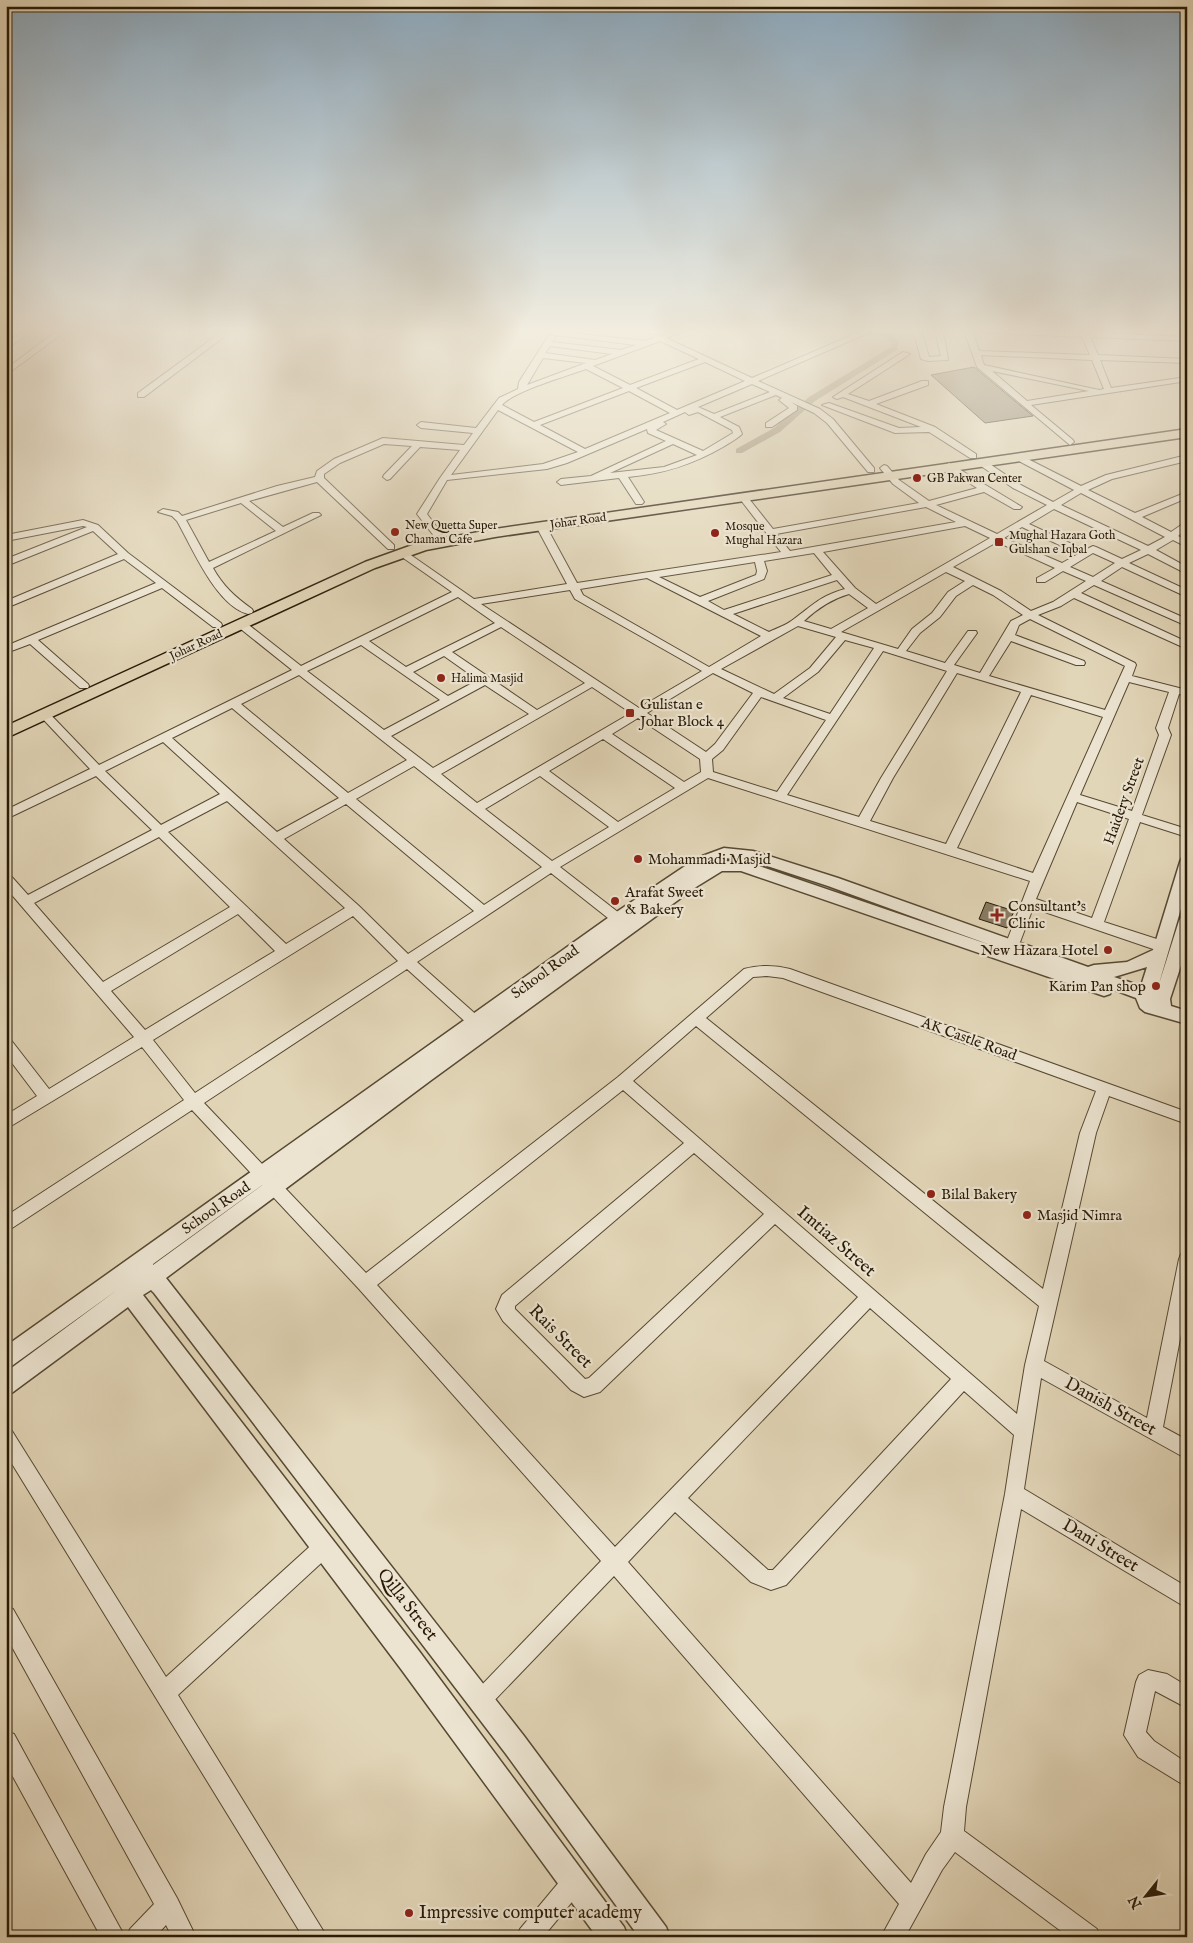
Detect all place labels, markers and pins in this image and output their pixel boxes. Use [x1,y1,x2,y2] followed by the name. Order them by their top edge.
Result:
[927,471,1023,486] place label: GB Pakwan Center
[911,472,923,484] marker: GB Pakwan Center
[405,518,498,547] place label: New Quetta Super Chaman Cafe
[725,519,803,548] place label: Mosque Mughal Hazara
[389,526,401,538] marker: New Quetta Super Chaman Cafe
[709,527,721,539] marker: Mosque Mughal Hazara
[1009,528,1116,558] place label: Mughal Hazara Goth Gulshan e Iqbal
[993,536,1005,548] marker: Mughal Hazara Goth Gulshan e Iqbal
[451,671,524,686] place label: Halima Masjid
[435,672,447,684] marker: Halima Masjid
[638,695,725,731] place label: Gulistan e Johar Block 4
[624,707,636,719] marker: Gulistan e Johar Block 4
[648,850,772,869] place label: Mohammadi Masjid
[632,853,644,865] marker: Mohammadi Masjid
[624,883,704,919] place label: Arafat Sweet & Bakery
[609,895,621,907] marker: Arafat Sweet & Bakery
[1008,897,1086,933] place label: Consultant's Clinic
[990,908,1004,922] marker: Consultant's Clinic
[980,941,1099,960] place label: New Hazara Hotel
[1102,944,1114,956] marker: New Hazara Hotel
[1049,977,1146,996] place label: Karim Pan shop
[1150,980,1162,992] marker: Karim Pan shop
[941,1185,1018,1204] place label: Bilal Bakery
[925,1188,937,1200] marker: Bilal Bakery
[1037,1206,1123,1225] place label: Masjid Nimra
[1021,1209,1033,1221] marker: Masjid Nimra
[419,1902,642,1925] place label: Impressive computer academy
[403,1907,415,1919] marker: Impressive computer academy

